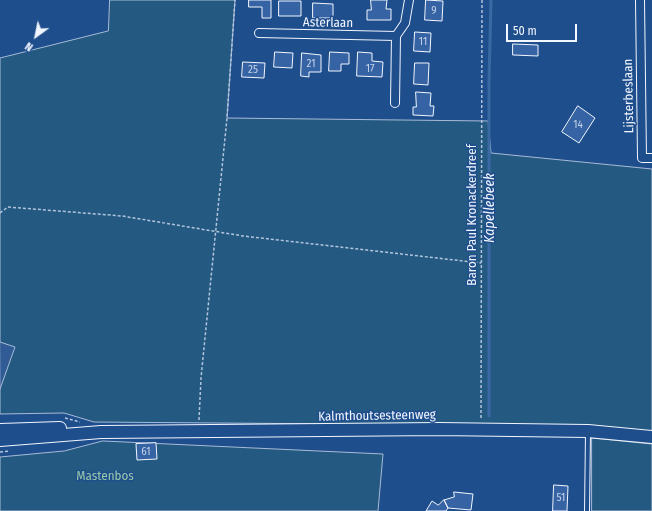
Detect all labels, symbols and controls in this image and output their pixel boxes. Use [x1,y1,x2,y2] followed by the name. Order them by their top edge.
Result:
[431,4,437,18] house number: 9
[303,15,353,31] street label: Asterlaan
[16,16,56,56] north arrow
[508,16,579,42] scale bar
[513,24,537,38] text: 50 m
[419,35,427,49] house number: 11
[23,39,35,54] text: N
[307,57,315,71] house number: 21
[621,59,637,133] street label: Lijsterbeslaan
[366,62,374,76] house number: 17
[248,63,258,77] house number: 25
[573,118,583,132] house number: 14
[464,144,480,286] street label: Baron Paul Kronackerdreef
[482,173,498,243] water label: Kapellebeek
[318,407,436,425] street label: Kalmthoutsesteenweg
[141,445,151,459] house number: 61
[76,468,134,484] park label: Mastenbos
[557,491,565,505] house number: 51

